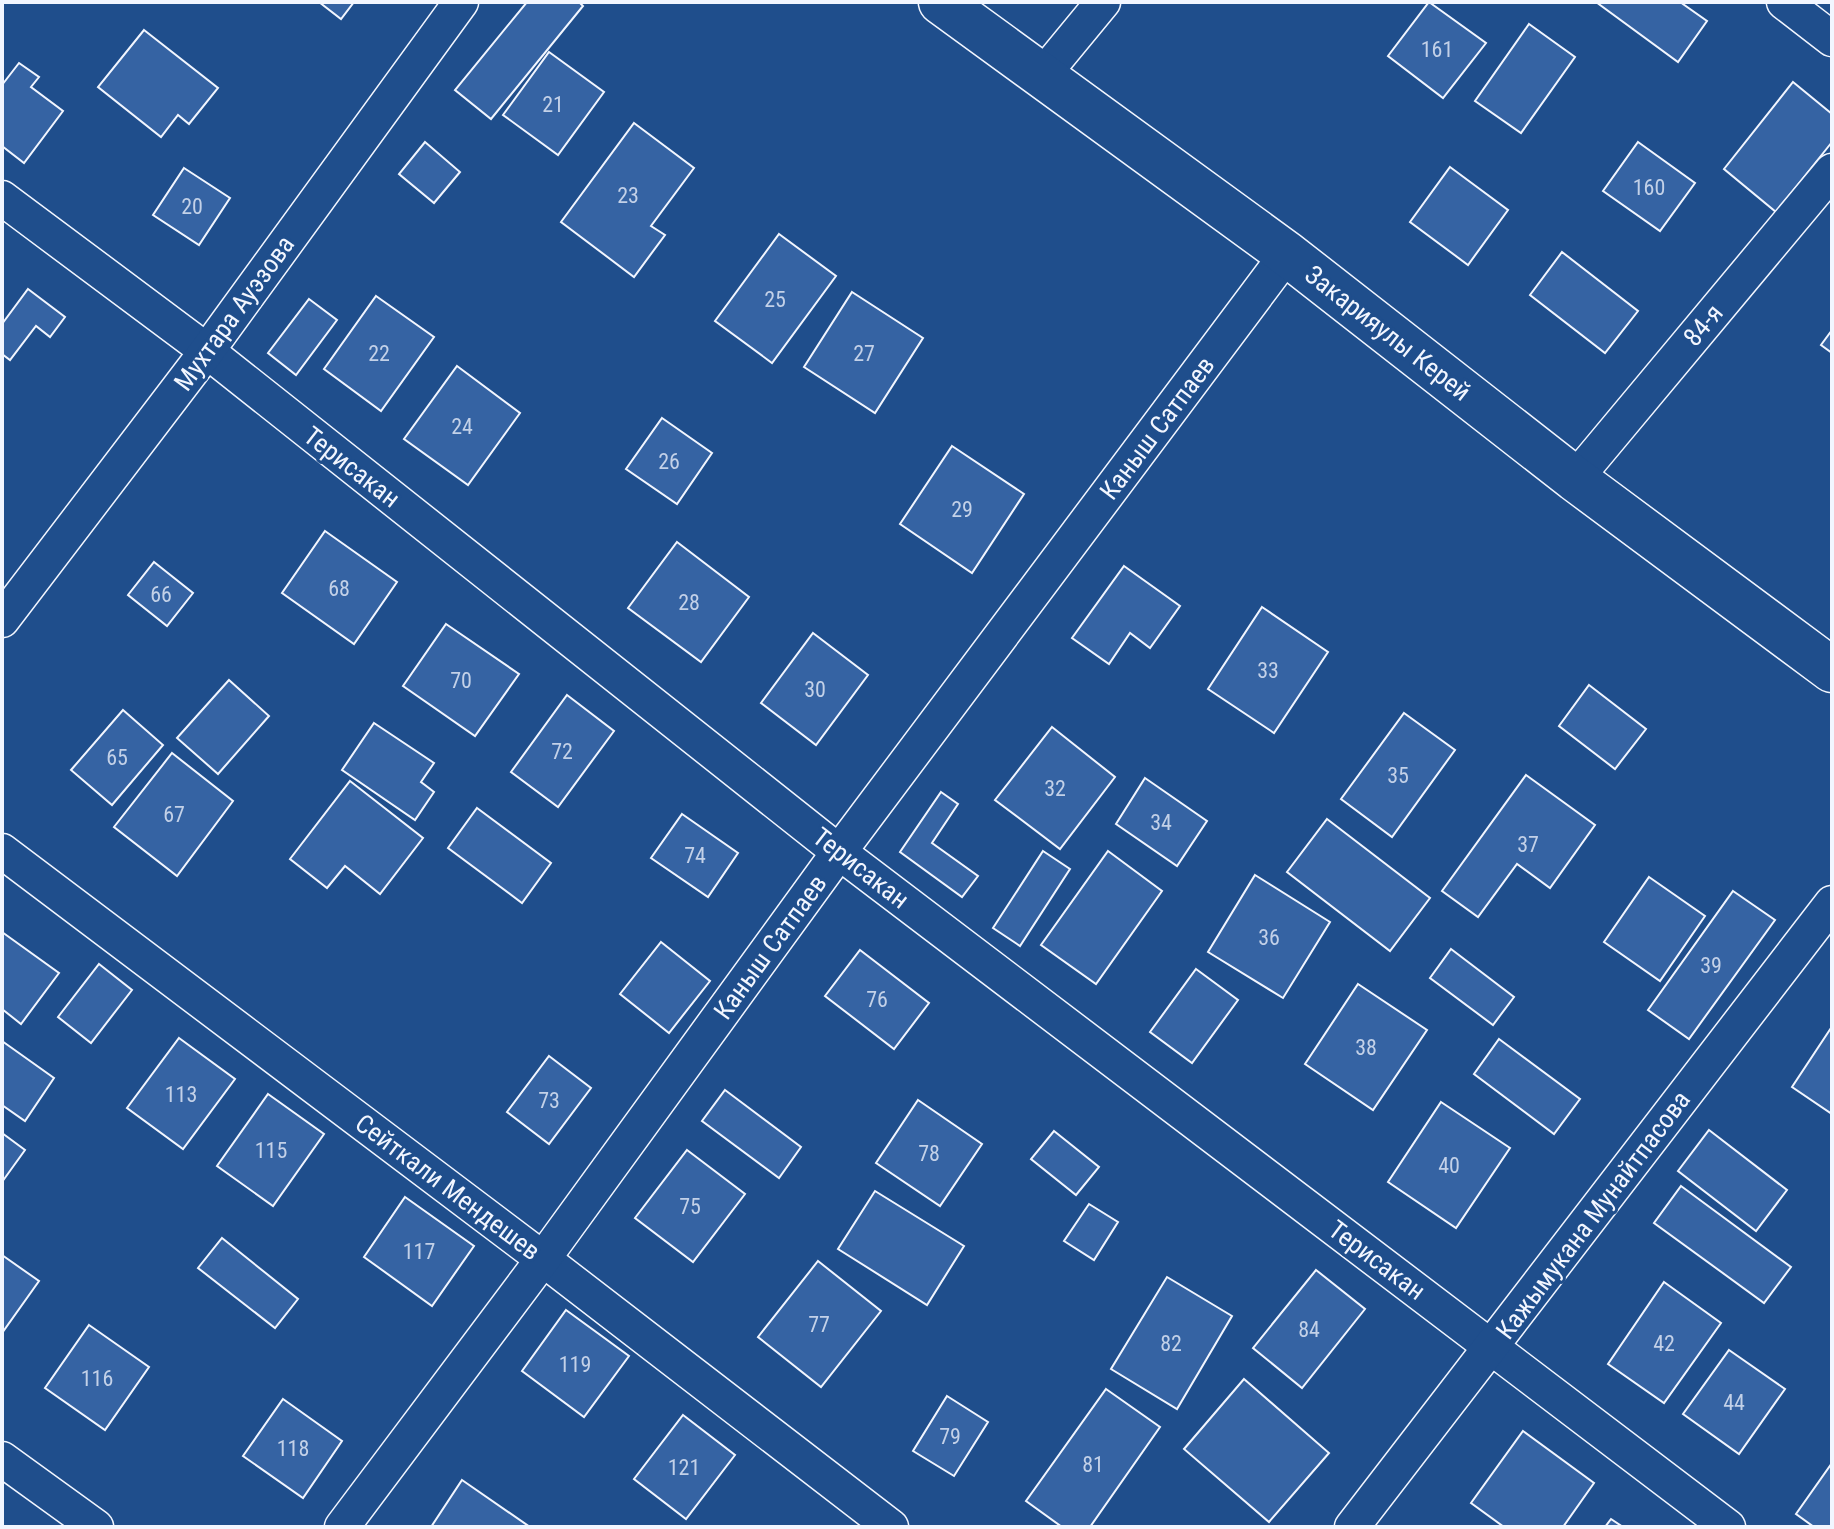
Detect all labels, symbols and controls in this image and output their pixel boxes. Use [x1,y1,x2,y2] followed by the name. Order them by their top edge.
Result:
[1421,37,1453,62] house number: 161
[542,92,564,117] house number: 21
[1633,175,1665,200] house number: 160
[617,183,639,208] house number: 23
[181,194,203,219] house number: 20
[168,230,300,396] street label: Мухтара Ауэзова
[1299,259,1477,407] street label: Закарияулы Керей
[764,287,786,312] house number: 25
[1677,298,1729,352] street label: 84-я
[368,341,390,366] house number: 22
[853,341,875,366] house number: 27
[1093,351,1221,505] street label: Каныш Сатпаев
[451,414,473,439] house number: 24
[298,420,406,514] street label: Терисакан
[658,449,680,474] house number: 26
[951,497,973,522] house number: 29
[328,576,350,601] house number: 68
[150,582,172,607] house number: 66
[678,590,700,615] house number: 28
[1257,658,1279,683] house number: 33
[450,668,472,693] house number: 70
[804,677,826,702] house number: 30
[551,739,573,764] house number: 72
[106,745,128,770] house number: 65
[1387,763,1409,788] house number: 35
[1044,776,1066,801] house number: 32
[163,802,185,827] house number: 67
[1150,810,1172,835] house number: 34
[807,821,915,915] street label: Терисакан
[1517,832,1539,857] house number: 37
[684,843,706,868] house number: 74
[708,869,832,1025] street label: Каныш Сатпаев
[1258,925,1280,950] house number: 36
[1700,953,1722,978] house number: 39
[866,987,888,1012] house number: 76
[1355,1035,1377,1060] house number: 38
[165,1082,197,1107] house number: 113
[1490,1085,1696,1345] street label: Кажымукана Мунайтпасова
[538,1088,560,1113] house number: 73
[350,1108,546,1266] street label: Сейткали Мендешев
[255,1138,287,1163] house number: 115
[918,1141,940,1166] house number: 78
[1438,1153,1460,1178] house number: 40
[679,1194,701,1219] house number: 75
[1323,1214,1431,1306] street label: Терисакан
[403,1239,435,1264] house number: 117
[808,1312,830,1337] house number: 77
[1298,1317,1320,1342] house number: 84
[1160,1331,1182,1356] house number: 82
[1653,1331,1675,1356] house number: 42
[559,1352,591,1377] house number: 119
[81,1366,113,1391] house number: 116
[1723,1390,1745,1415] house number: 44
[939,1424,961,1449] house number: 79
[277,1436,309,1461] house number: 118
[1082,1452,1104,1477] house number: 81
[668,1455,700,1480] house number: 121

